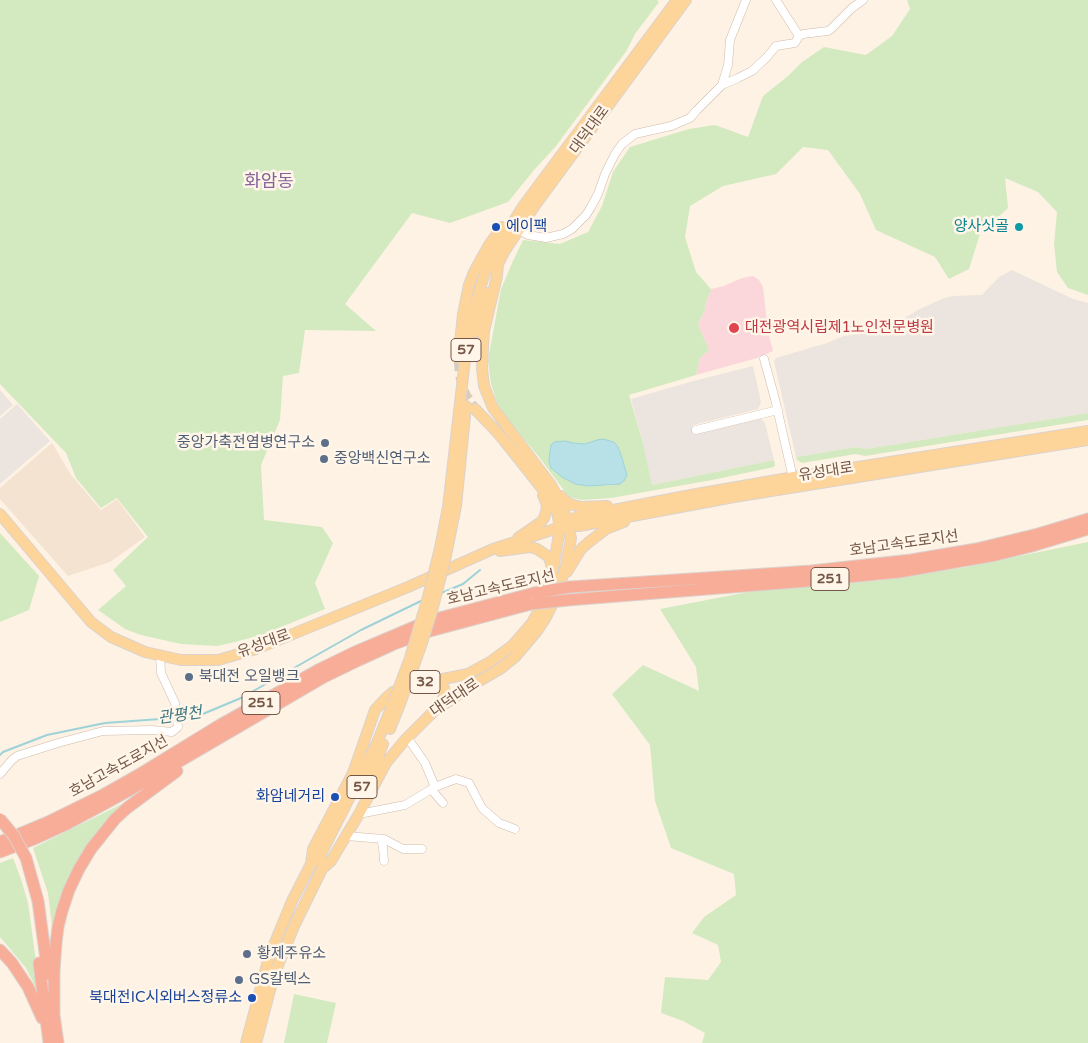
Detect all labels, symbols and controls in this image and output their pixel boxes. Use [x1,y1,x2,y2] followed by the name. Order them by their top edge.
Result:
[566,102,614,158] street label: 대덕대로
[244,171,294,193] district label: 화암동
[506,218,547,236] place label: 에이팩
[954,218,1009,236] place label: 양사싯골
[490,221,502,233] marker: 에이팩
[1013,221,1025,233] marker: 양사싯골
[745,319,934,337] place label: 대전광역시립제1노인전문병원
[727,321,741,335] marker: 대전광역시립제1노인전문병원
[451,338,481,362] road number: 57
[177,434,315,452] place label: 중앙가축전염병연구소
[319,437,331,449] marker: 중앙가축전염병연구소
[334,450,431,468] place label: 중앙백신연구소
[318,453,330,465] marker: 중앙백신연구소
[797,459,855,485] street label: 유성대로
[848,527,960,561] street label: 호남고속도로지선
[445,567,557,609] street label: 호남고속도로지선
[811,568,849,590] road number: 251
[235,626,293,662] street label: 유성대로
[199,668,299,686] place label: 북대전 오일뱅크
[410,670,440,694] road number: 32
[183,671,195,683] marker: 북대전 오일뱅크
[427,675,483,721] street label: 대덕대로
[242,691,280,714] road number: 251
[157,703,203,729] water label: 관평천
[66,732,172,802] street label: 호남고속도로지선
[347,776,377,799] road number: 57
[256,788,325,806] place label: 화암네거리
[329,791,341,803] marker: 화암네거리
[257,945,326,963] place label: 황제주유소
[241,948,253,960] marker: 황제주유소
[249,971,311,989] place label: GS칼텍스
[233,974,245,986] marker: GS칼텍스
[89,989,242,1007] place label: 북대전IC시외버스정류소
[246,992,258,1004] marker: 북대전IC시외버스정류소

